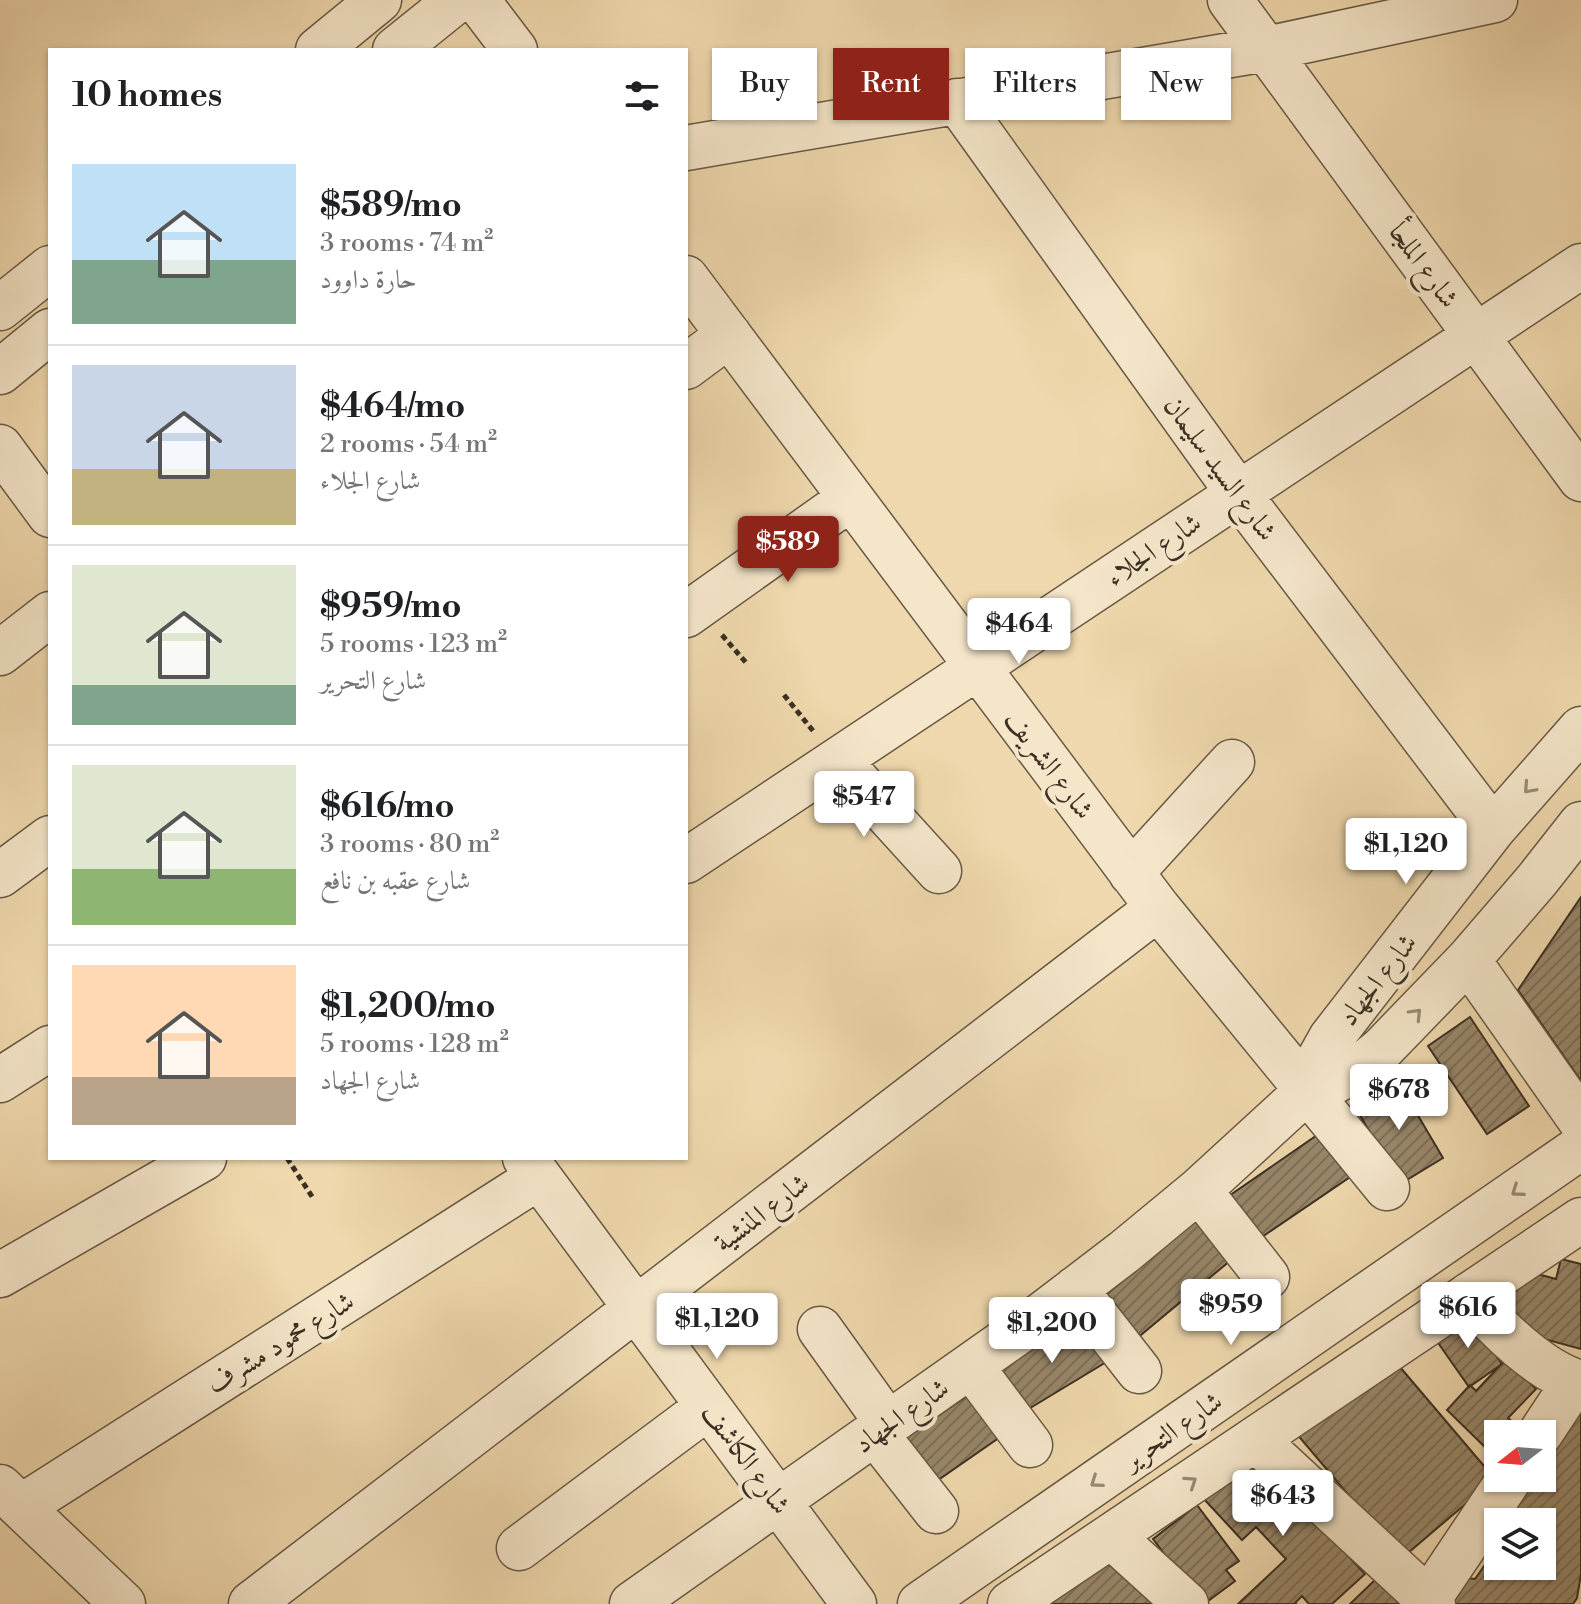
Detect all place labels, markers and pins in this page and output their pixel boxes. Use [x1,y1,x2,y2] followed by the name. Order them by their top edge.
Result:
[741,516,835,584] pin: $589
[972,598,1066,666] pin: $464
[817,771,911,839] pin: $547
[1341,818,1471,886] pin: $1,120
[1352,1064,1446,1132] pin: $678
[1184,1279,1278,1347] pin: $959
[1421,1282,1515,1350] pin: $616
[652,1293,782,1361] pin: $1,120
[987,1297,1117,1365] pin: $1,200
[1236,1470,1330,1538] pin: $643

